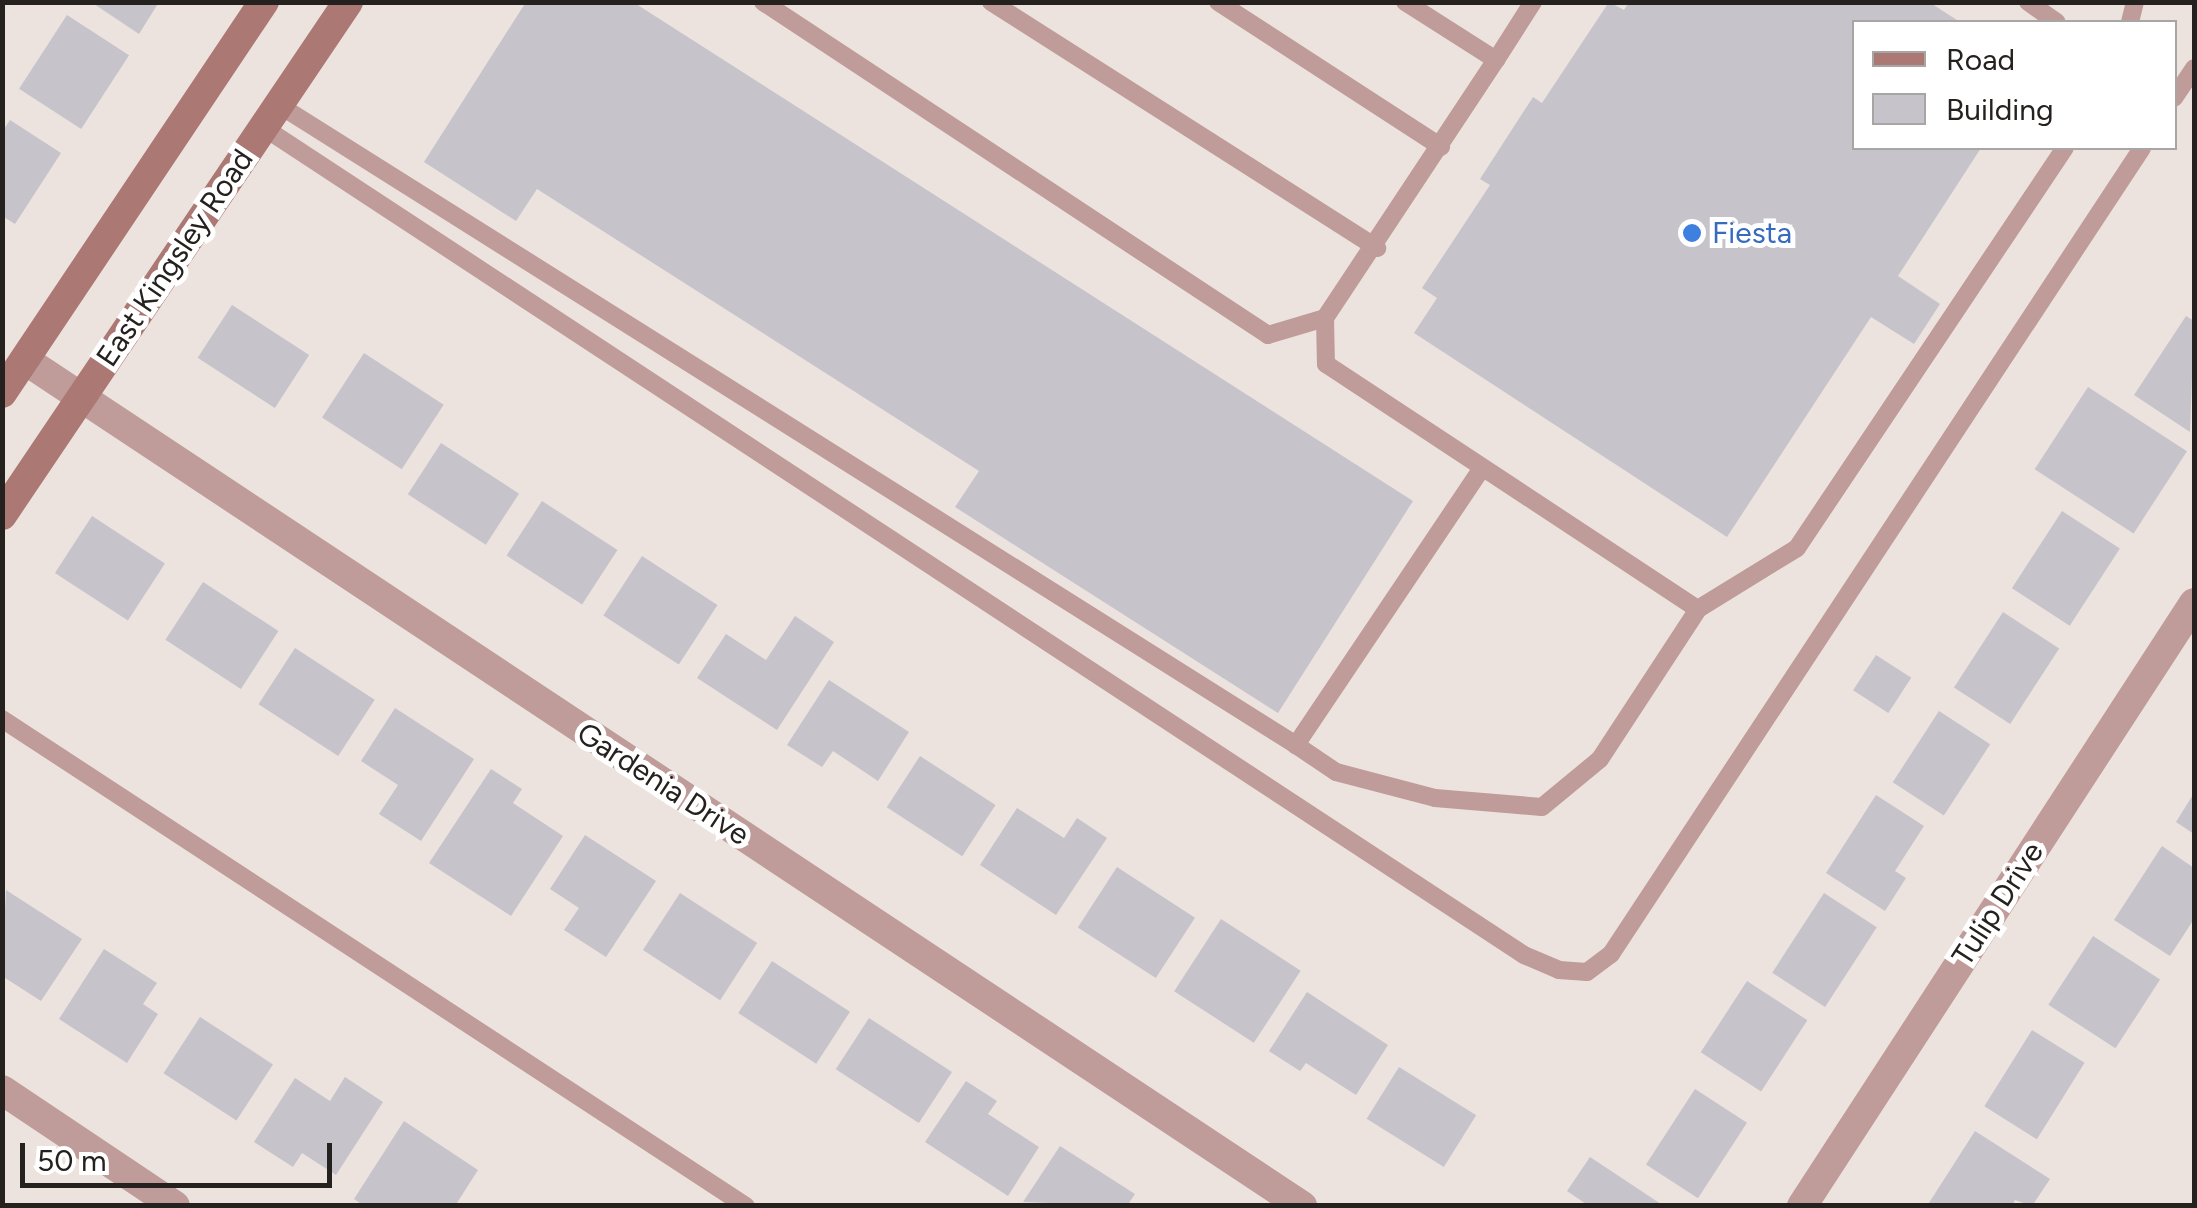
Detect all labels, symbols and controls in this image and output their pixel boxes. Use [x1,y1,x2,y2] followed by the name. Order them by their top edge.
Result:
[1852,20,2177,150] legend
[1946,41,2015,78] text: Road
[1946,91,2054,128] text: Building
[89,143,261,373] street label: East Kingsley Road
[1712,215,1792,251] place label: Fiesta
[1681,222,1703,244] marker: Fiesta
[570,715,756,853] street label: Gardenia Drive
[1945,836,2051,972] street label: Tulip Drive
[25,1123,338,1185] scale bar
[37,1142,106,1179] text: 50 m

